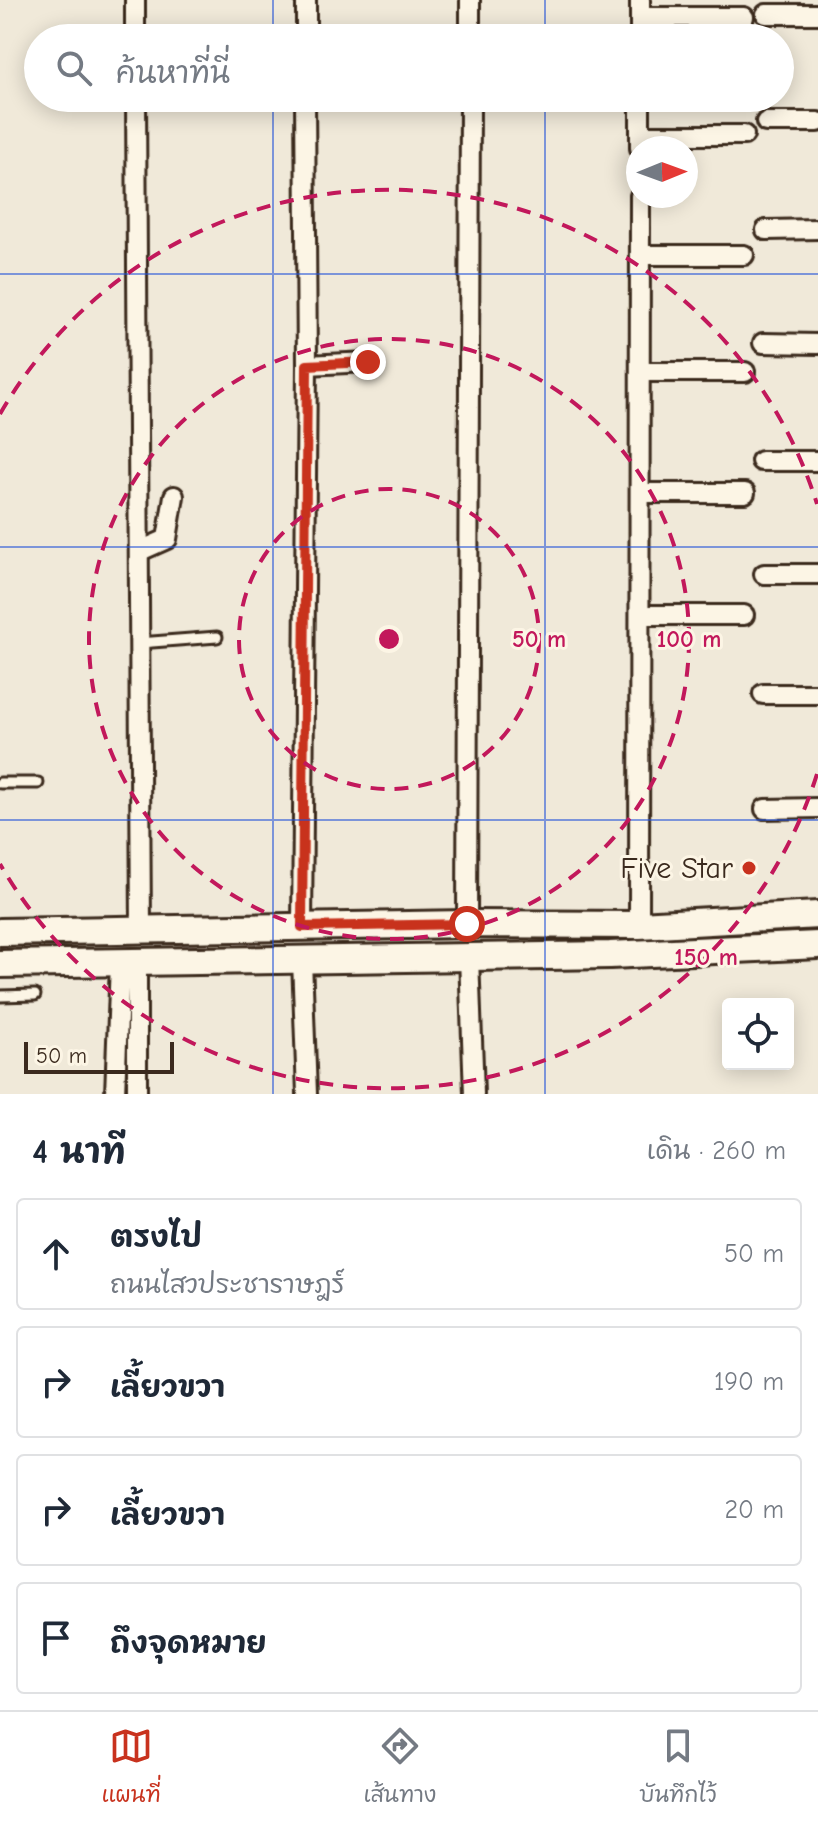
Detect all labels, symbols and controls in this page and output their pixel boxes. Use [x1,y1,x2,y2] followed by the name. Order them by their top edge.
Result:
[24,24,794,112] search box
[52,46,96,90] icon: search
[116,56,230,91] text: ค้นหาที่นี่
[626,136,698,208] north arrow
[350,344,386,380] route end
[375,625,403,653] centre of rings
[512,625,566,653] text: 50 m
[657,625,721,653] text: 100 m
[620,851,733,886] place label: Five Star
[740,859,758,877] marker: Five Star
[449,906,485,942] route start
[674,943,738,971] text: 150 m
[722,998,794,1070] map controls
[722,998,794,1070] button: locate
[24,1038,174,1074] scale bar
[36,1043,87,1069] text: 50 m
[32,1132,126,1172] text: 4 นาที
[647,1136,786,1166] text: เดิน · 260 m
[110,1220,202,1255] text: ตรงไป
[34,1232,78,1276] icon: ahead
[724,1239,784,1269] text: 50 m
[110,1270,344,1300] text: ถนนไสวประชาราษฎร์
[34,1360,78,1404] icon: right
[714,1367,784,1397] text: 190 m
[110,1370,225,1405] text: เลี้ยวขวา
[34,1488,78,1532] icon: right
[724,1495,784,1525] text: 20 m
[110,1498,225,1533] text: เลี้ยวขวา
[34,1616,78,1660] icon: arrive
[110,1626,267,1661] text: ถึงจุดหมาย
[101,1724,161,1810] tab: แผนที่
[364,1724,436,1810] tab: เส้นทาง
[639,1724,717,1810] tab: บันทึกไว้

